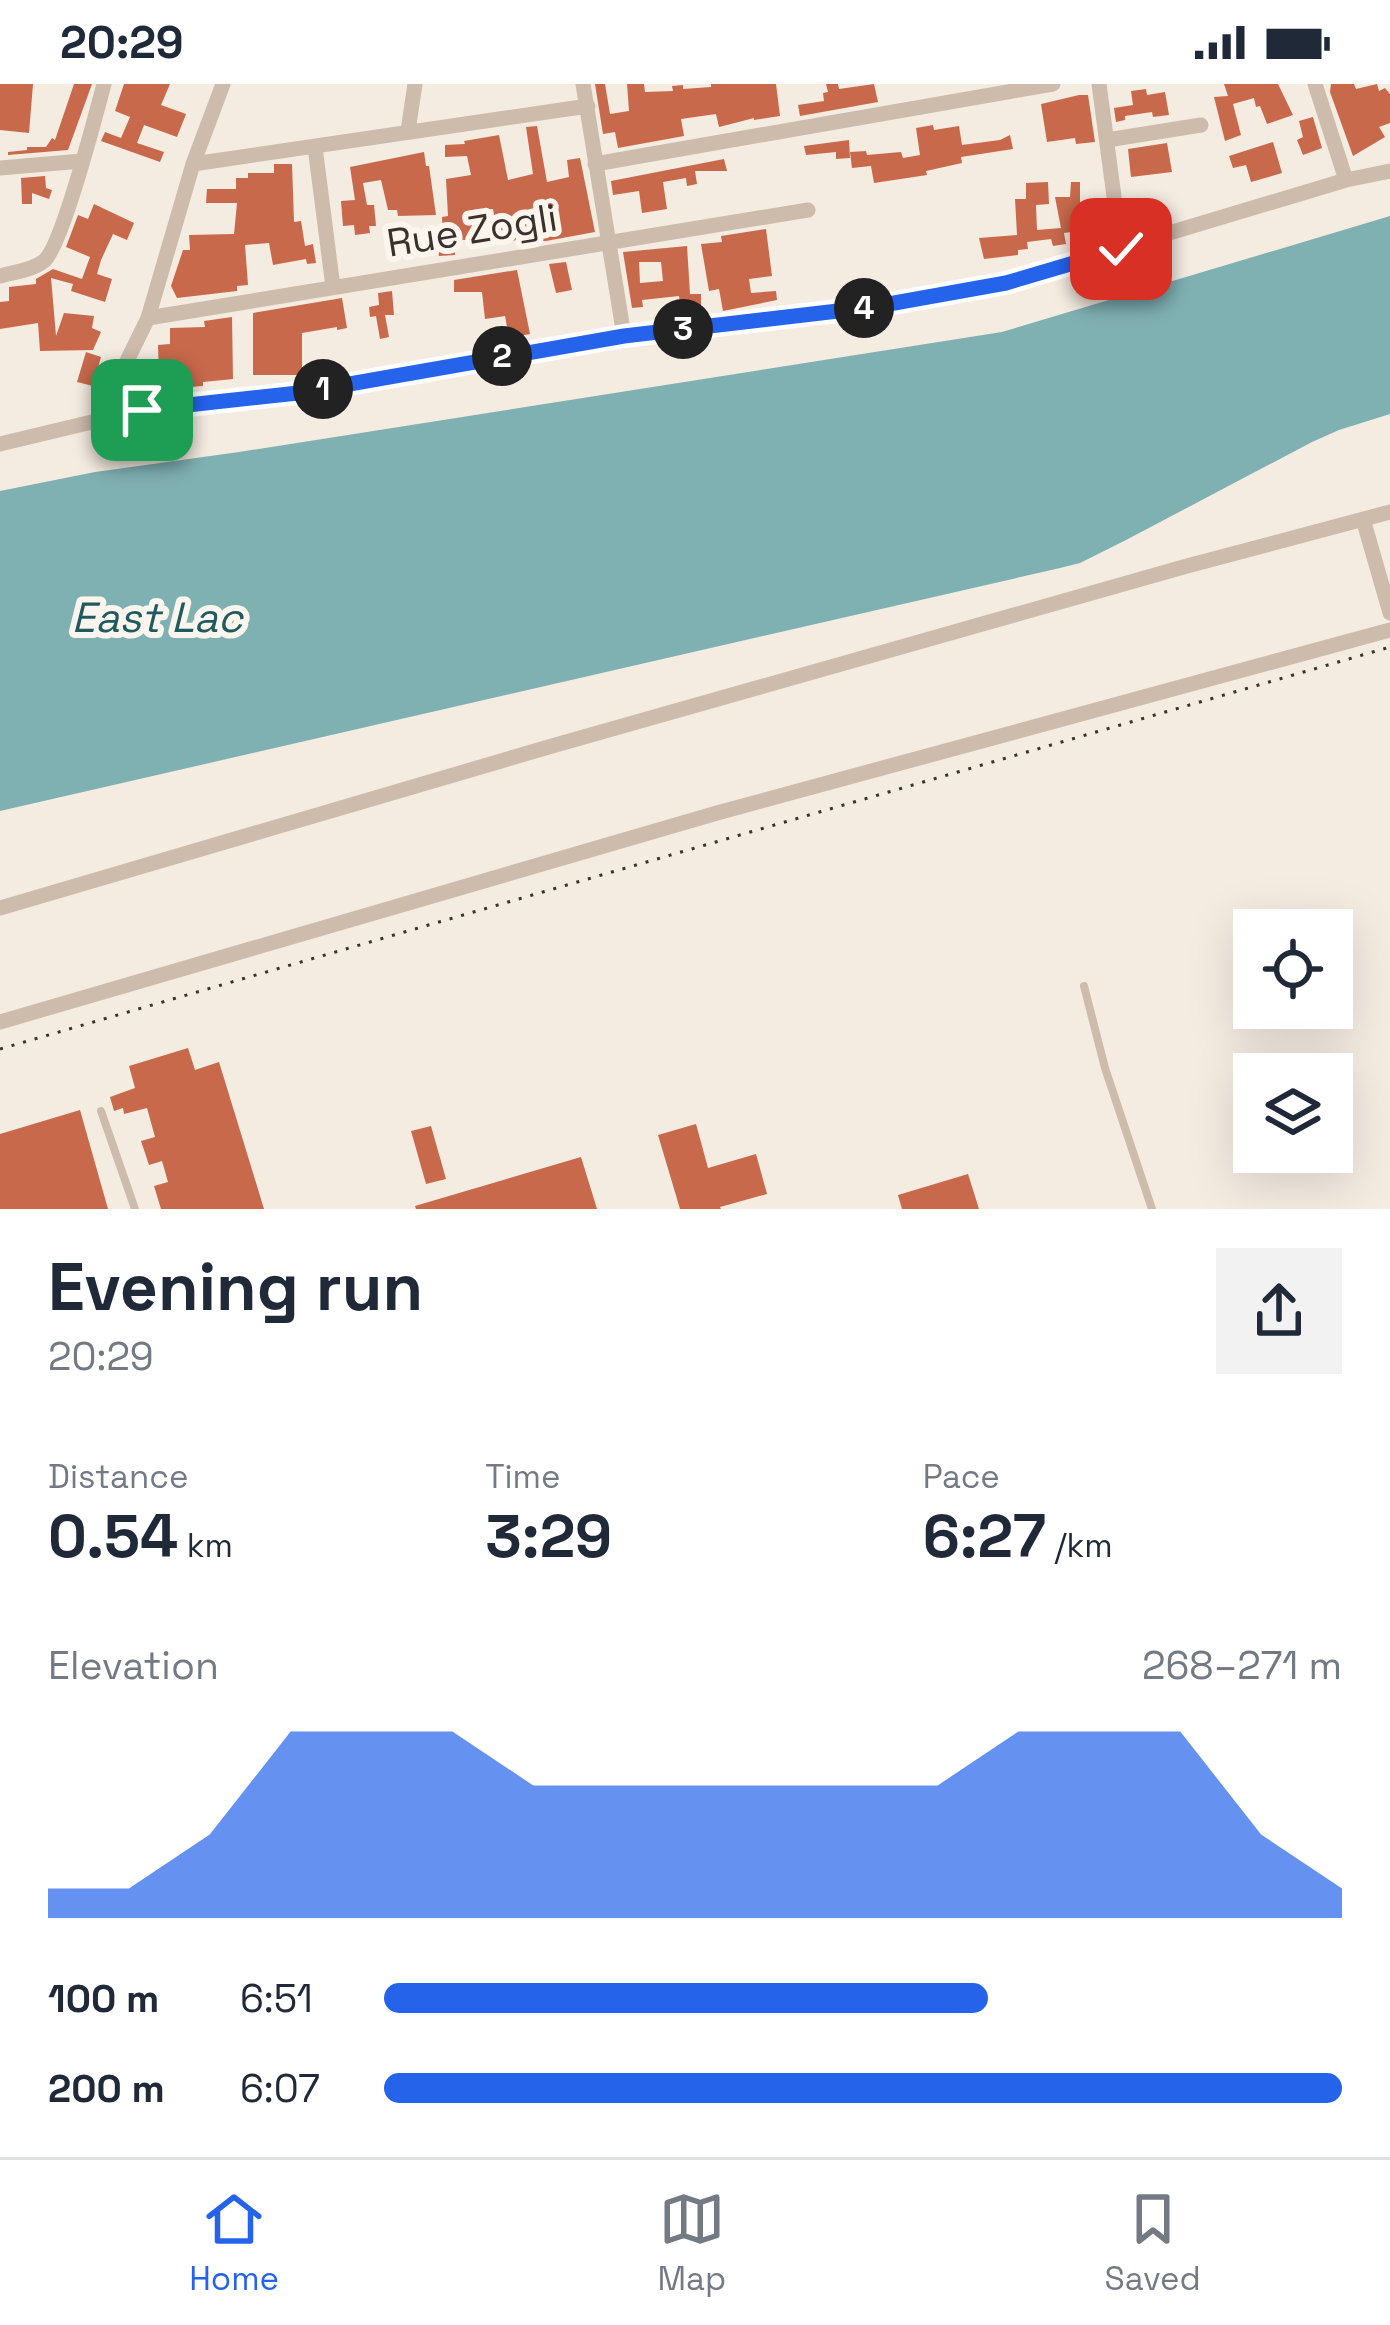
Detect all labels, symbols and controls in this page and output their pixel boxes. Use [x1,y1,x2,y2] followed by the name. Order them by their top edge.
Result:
[60,14,184,71] text: 20:29
[383,192,561,268] street label: Rue Zogli
[1070,198,1172,300] pin
[1088,216,1154,282] icon: check
[834,278,894,338] pin: 4
[854,287,875,329] text: 4
[653,299,713,359] pin: 3
[673,308,693,350] text: 3
[472,326,532,386] pin: 2
[492,335,512,377] text: 2
[91,359,193,461] pin
[293,359,353,419] pin: 1
[316,368,330,410] text: 1
[109,377,175,443] icon: arrive
[71,591,244,644] water label: East Lac
[1233,909,1353,1173] map controls
[1233,909,1353,1029] button: locate
[1233,1053,1353,1173] button: layers
[48,1245,423,1329] text: Evening run
[1216,1248,1342,1374] button: share
[48,1332,154,1381] text: 20:29
[48,1456,189,1498] text: Distance
[485,1456,560,1498] text: Time
[923,1456,1000,1498] text: Pace
[48,1498,178,1575] text: 0.54
[485,1498,612,1575] text: 3:29
[923,1498,1046,1575] text: 6:27
[178,1525,233,1567] text: km
[1046,1525,1113,1567] text: /km
[48,1641,219,1690] text: Elevation
[1142,1641,1342,1690] text: 268–271 m
[48,1974,159,2023] text: 100 m
[240,1974,313,2023] text: 6:51
[48,2064,165,2113] text: 200 m
[240,2064,320,2113] text: 6:07
[189,2186,279,2300] tab: Home
[657,2186,726,2300] tab: Map
[1105,2186,1201,2300] tab: Saved

